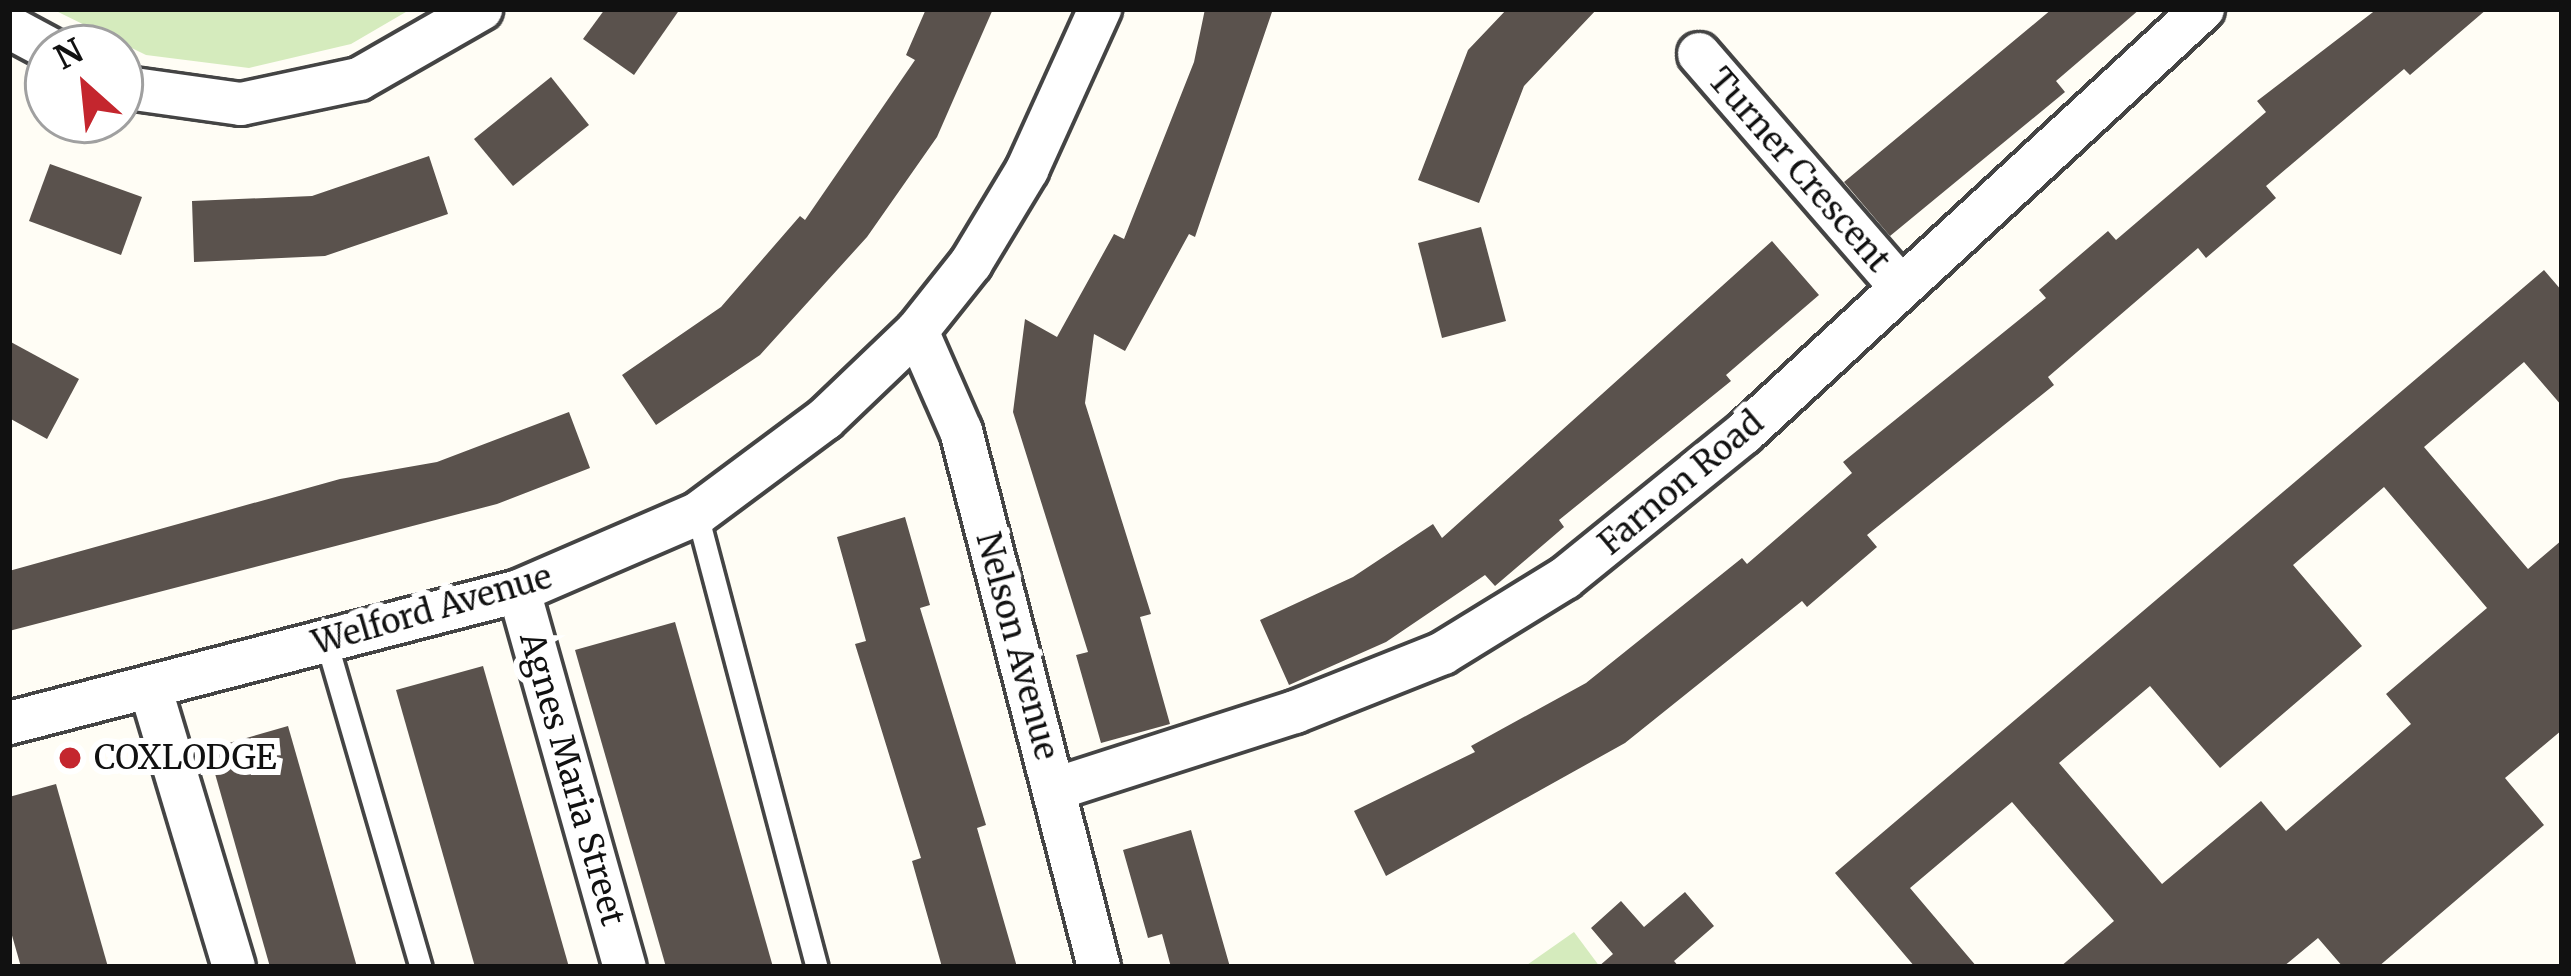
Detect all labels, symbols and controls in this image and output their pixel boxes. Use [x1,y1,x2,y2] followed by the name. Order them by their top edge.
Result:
[24,24,144,144] north arrow
[48,30,90,78] text: N
[1700,60,1898,280] street label: Turner Crescent
[1591,403,1771,563] street label: Farnon Road
[968,528,1066,764] street label: Nelson Avenue
[308,557,556,663] street label: Welford Avenue
[511,628,633,930] street label: Agnes Maria Street
[94,738,276,778] place label: COXLODGE
[57,745,83,771] marker: COXLODGE

